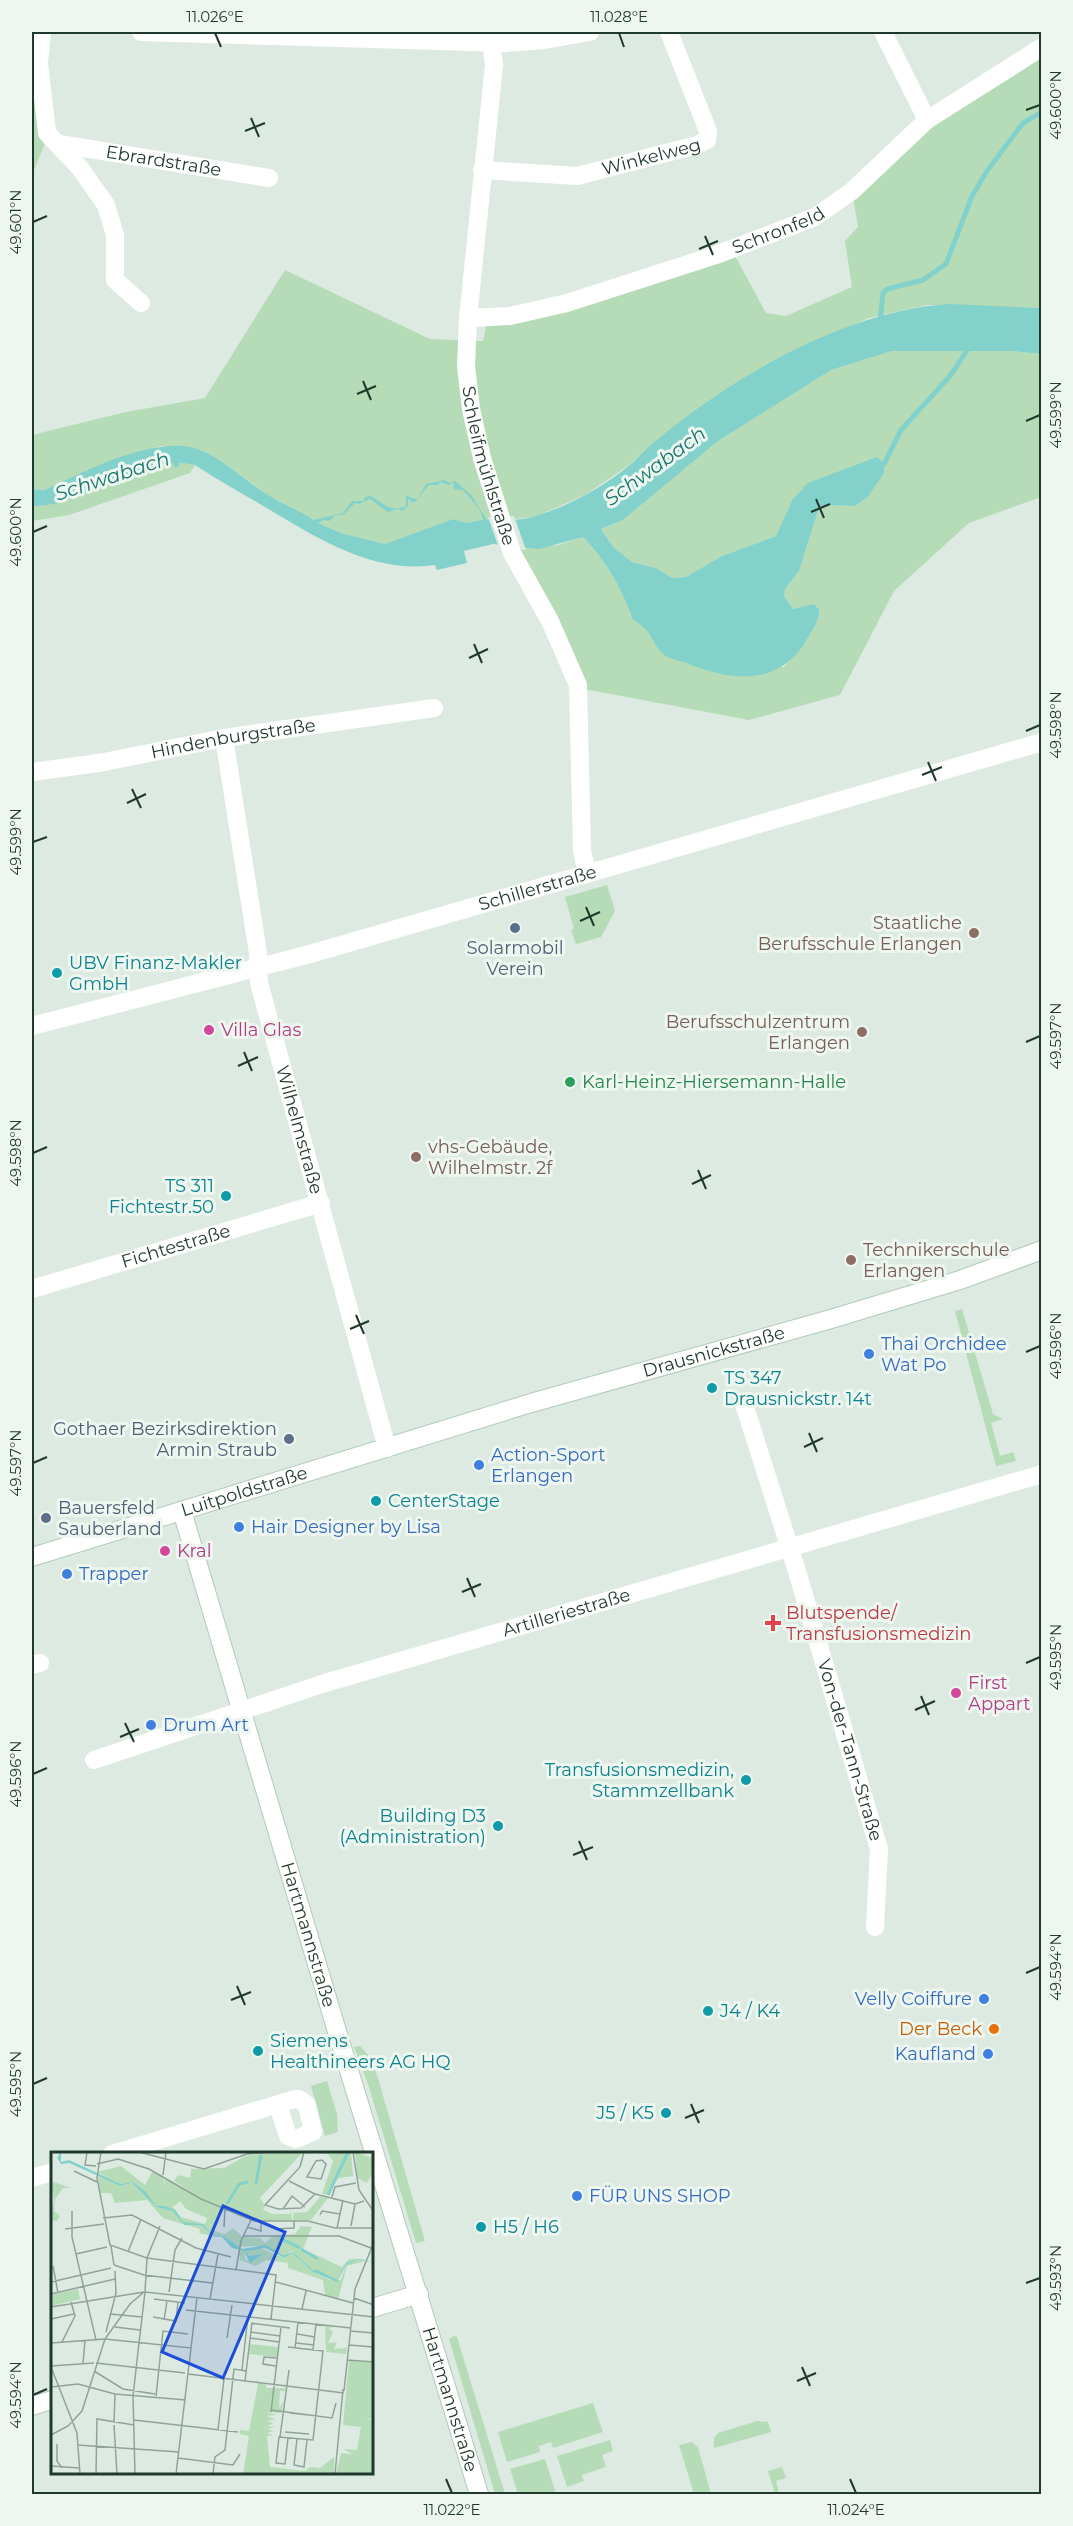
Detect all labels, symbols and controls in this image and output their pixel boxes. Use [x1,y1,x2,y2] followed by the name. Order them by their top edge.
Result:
[186,7,244,26] text: 11.026°E
[590,7,648,26] text: 11.028°E
[1046,70,1065,140] text: 49.600°N
[599,133,703,180] street label: Winkelweg
[104,141,223,181] street label: Ebrardstraße
[6,190,25,254] text: 49.601°N
[729,202,829,259] street label: Schronfeld
[1046,381,1065,449] text: 49.599°N
[457,385,520,548] street label: Schleifmühlstraße
[600,421,710,511] water label: Schwabach
[52,446,172,506] water label: Schwabach
[6,497,25,567] text: 49.600°N
[1046,691,1065,759] text: 49.598°N
[149,714,317,763] street label: Hindenburgstraße
[6,808,25,876] text: 49.599°N
[476,861,599,916] street label: Schillerstraße
[758,912,962,955] place label: Staatliche Berufsschule Erlangen
[508,921,522,935] marker: Solarmobil Verein
[967,926,981,940] marker: Staatliche Berufsschule Erlangen
[466,937,564,980] place label: Solarmobil Verein
[69,952,242,995] place label: UBV Finanz-Makler GmbH
[50,966,64,980] marker: UBV Finanz-Makler GmbH
[1046,1003,1065,1069] text: 49.597°N
[666,1011,850,1054] place label: Berufsschulzentrum Erlangen
[221,1019,301,1041] place label: Villa Glas
[202,1023,216,1037] marker: Villa Glas
[855,1025,869,1039] marker: Berufsschulzentrum Erlangen
[271,1063,328,1197] street label: Wilhelmstraße
[582,1071,846,1093] place label: Karl-Heinz-Hiersemann-Halle
[563,1075,577,1089] marker: Karl-Heinz-Hiersemann-Halle
[6,1119,25,1187] text: 49.598°N
[428,1136,553,1179] place label: vhs-Gebäude, Wilhelmstr. 2f
[409,1150,423,1164] marker: vhs-Gebäude, Wilhelmstr. 2f
[109,1175,214,1218] place label: TS 311 Fichtestr.50
[219,1189,233,1203] marker: TS 311 Fichtestr.50
[119,1220,233,1273] street label: Fichtestraße
[863,1239,1010,1282] place label: Technikerschule Erlangen
[844,1253,858,1267] marker: Technikerschule Erlangen
[1046,1313,1065,1379] text: 49.596°N
[640,1321,787,1382] street label: Drausnickstraße
[881,1333,1007,1376] place label: Thai Orchidee Wat Po
[862,1347,876,1361] marker: Thai Orchidee Wat Po
[724,1367,872,1410] place label: TS 347 Drausnickstr. 14t
[705,1381,719,1395] marker: TS 347 Drausnickstr. 14t
[53,1418,277,1461] place label: Gothaer Bezirksdirektion Armin Straub
[6,1430,25,1496] text: 49.597°N
[282,1432,296,1446] marker: Gothaer Bezirksdirektion Armin Straub
[491,1444,606,1487] place label: Action-Sport Erlangen
[472,1458,486,1472] marker: Action-Sport Erlangen
[178,1462,310,1521] street label: Luitpoldstraße
[388,1490,500,1512] place label: CenterStage
[369,1494,383,1508] marker: CenterStage
[58,1497,162,1540] place label: Bauersfeld Sauberland
[39,1511,53,1525] marker: Bauersfeld Sauberland
[251,1516,441,1538] place label: Hair Designer by Lisa
[232,1520,246,1534] marker: Hair Designer by Lisa
[177,1540,212,1562] place label: Kral
[158,1544,172,1558] marker: Kral
[79,1563,149,1585] place label: Trapper
[60,1567,74,1581] marker: Trapper
[500,1584,633,1642] street label: Artilleriestraße
[786,1602,971,1645] place label: Blutspende/ Transfusionsmedizin
[764,1614,782,1632] marker: Blutspende/ Transfusionsmedizin
[1046,1624,1065,1690] text: 49.595°N
[813,1657,887,1844] street label: Von-der-Tann-Straße
[968,1672,1031,1715] place label: First Appart
[949,1686,963,1700] marker: First Appart
[163,1714,249,1736] place label: Drum Art
[144,1718,158,1732] marker: Drum Art
[6,1741,25,1807] text: 49.596°N
[545,1759,734,1802] place label: Transfusionsmedizin, Stammzellbank
[739,1773,753,1787] marker: Transfusionsmedizin, Stammzellbank
[339,1805,486,1848] place label: Building D3 (Administration)
[491,1819,505,1833] marker: Building D3 (Administration)
[276,1859,340,2010] street label: Hartmannstraße
[1046,1933,1065,2001] text: 49.594°N
[855,1988,972,2010] place label: Velly Coiffure
[977,1992,991,2006] marker: Velly Coiffure
[719,2000,780,2022] place label: J4 / K4
[701,2004,715,2018] marker: J4 / K4
[899,2018,982,2040] place label: Der Beck
[987,2022,1001,2036] marker: Der Beck
[270,2030,451,2073] place label: Siemens Healthineers AG HQ
[895,2043,976,2065] place label: Kaufland
[251,2044,265,2058] marker: Siemens Healthineers AG HQ
[981,2047,995,2061] marker: Kaufland
[6,2051,25,2117] text: 49.595°N
[595,2102,654,2124] place label: J5 / K5
[659,2106,673,2120] marker: J5 / K5
[51,2152,374,2475] inset map
[589,2185,731,2207] place label: FÜR UNS SHOP
[570,2189,584,2203] marker: FÜR UNS SHOP
[493,2216,559,2238] place label: H5 / H6
[474,2220,488,2234] marker: H5 / H6
[1046,2245,1065,2311] text: 49.593°N
[417,2324,483,2475] street label: Hartmannstraße
[6,2361,25,2429] text: 49.594°N
[423,2500,481,2519] text: 11.022°E
[827,2500,885,2519] text: 11.024°E

